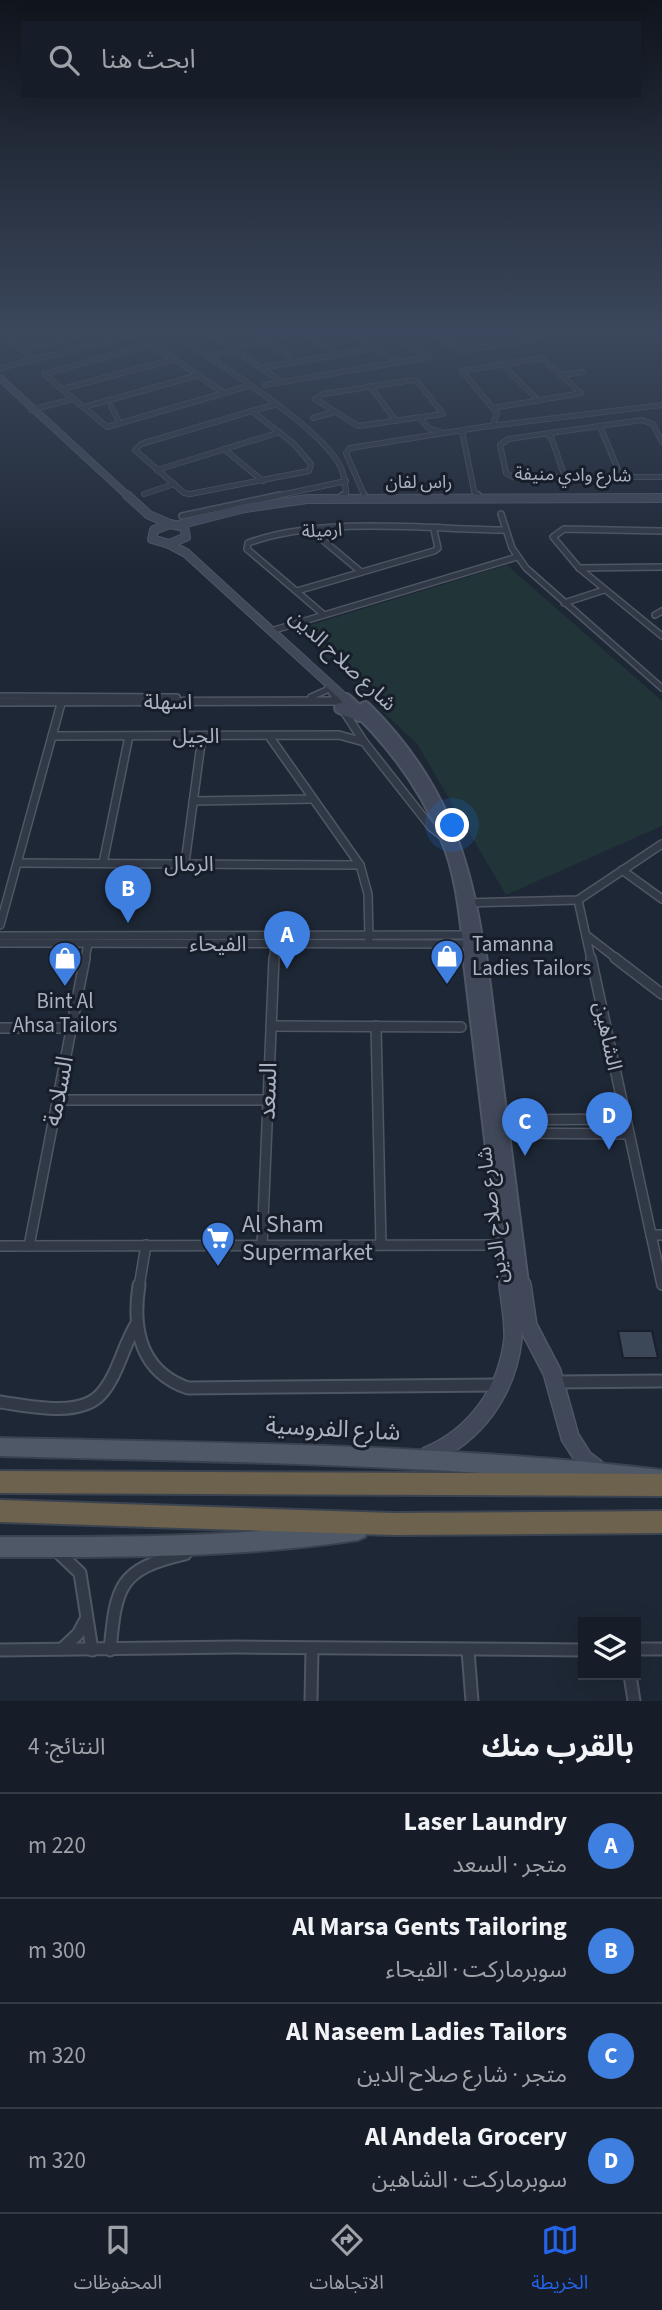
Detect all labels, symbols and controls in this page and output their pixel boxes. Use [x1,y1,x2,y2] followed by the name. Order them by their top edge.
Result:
[21,21,641,98] search box
[45,41,83,79] icon: search
[101,41,196,78] text: ابحث هنا
[514,461,632,490] street label: شارع وادي منيفة
[386,470,452,495] street label: راس لفان
[301,517,343,545] street label: ارميلة
[282,602,404,718] street label: شارع صلاح الدين
[144,687,192,717] street label: اسهلة
[173,721,220,751] street label: الجيل
[435,808,469,842] your location
[164,849,214,879] street label: الرمال
[105,865,151,923] pin: B
[264,911,310,969] pin: A
[190,929,246,959] street label: الفيحاء
[472,929,591,983] place label: Tamanna Ladies Tailors
[428,937,466,986] shop icon: Tamanna Ladies Tailors
[46,939,84,988] shop icon: Bint Al Ahsa Tailors
[13,986,118,1040] place label: Bint Al Ahsa Tailors
[586,999,630,1073] street label: الشاهين
[35,1053,83,1129] street label: السلامة
[250,1062,286,1120] street label: السعد
[586,1092,632,1150] pin: D
[502,1098,548,1156] pin: C
[469,1145,515,1285] street label: شارع صلاح الدين
[242,1207,373,1270] place label: Al Sham Supermarket
[199,1219,237,1268] supermarket icon: Al Sham Supermarket
[265,1408,401,1450] street label: شارع الفروسية
[578,1617,641,1680] map controls
[578,1617,641,1680] button: layers
[482,1725,634,1768] text: بالقرب منك
[28,1730,106,1763] text: النتائج: 4
[404,1803,567,1840] text: Laser Laundry
[28,1829,86,1862] text: 220 m
[604,1829,618,1862] text: A
[452,1848,567,1881] text: متجر · السعد
[292,1908,567,1945] text: Al Marsa Gents Tailoring
[28,1934,86,1967] text: 300 m
[604,1934,618,1967] text: B
[386,1953,567,1986] text: سوبرماركت · الفيحاء
[286,2013,567,2050] text: Al Naseem Ladies Tailors
[28,2039,86,2072] text: 320 m
[604,2039,618,2072] text: C
[357,2058,567,2091] text: متجر · شارع صلاح الدين
[365,2118,567,2155] text: Al Andela Grocery
[28,2144,86,2177] text: 320 m
[604,2144,618,2177] text: D
[372,2163,567,2196] text: سوبرماركت · الشاهين
[74,2221,162,2303] tab: المحفوظات
[310,2221,384,2303] tab: الاتجاهات
[531,2221,588,2303] tab: الخريطة

